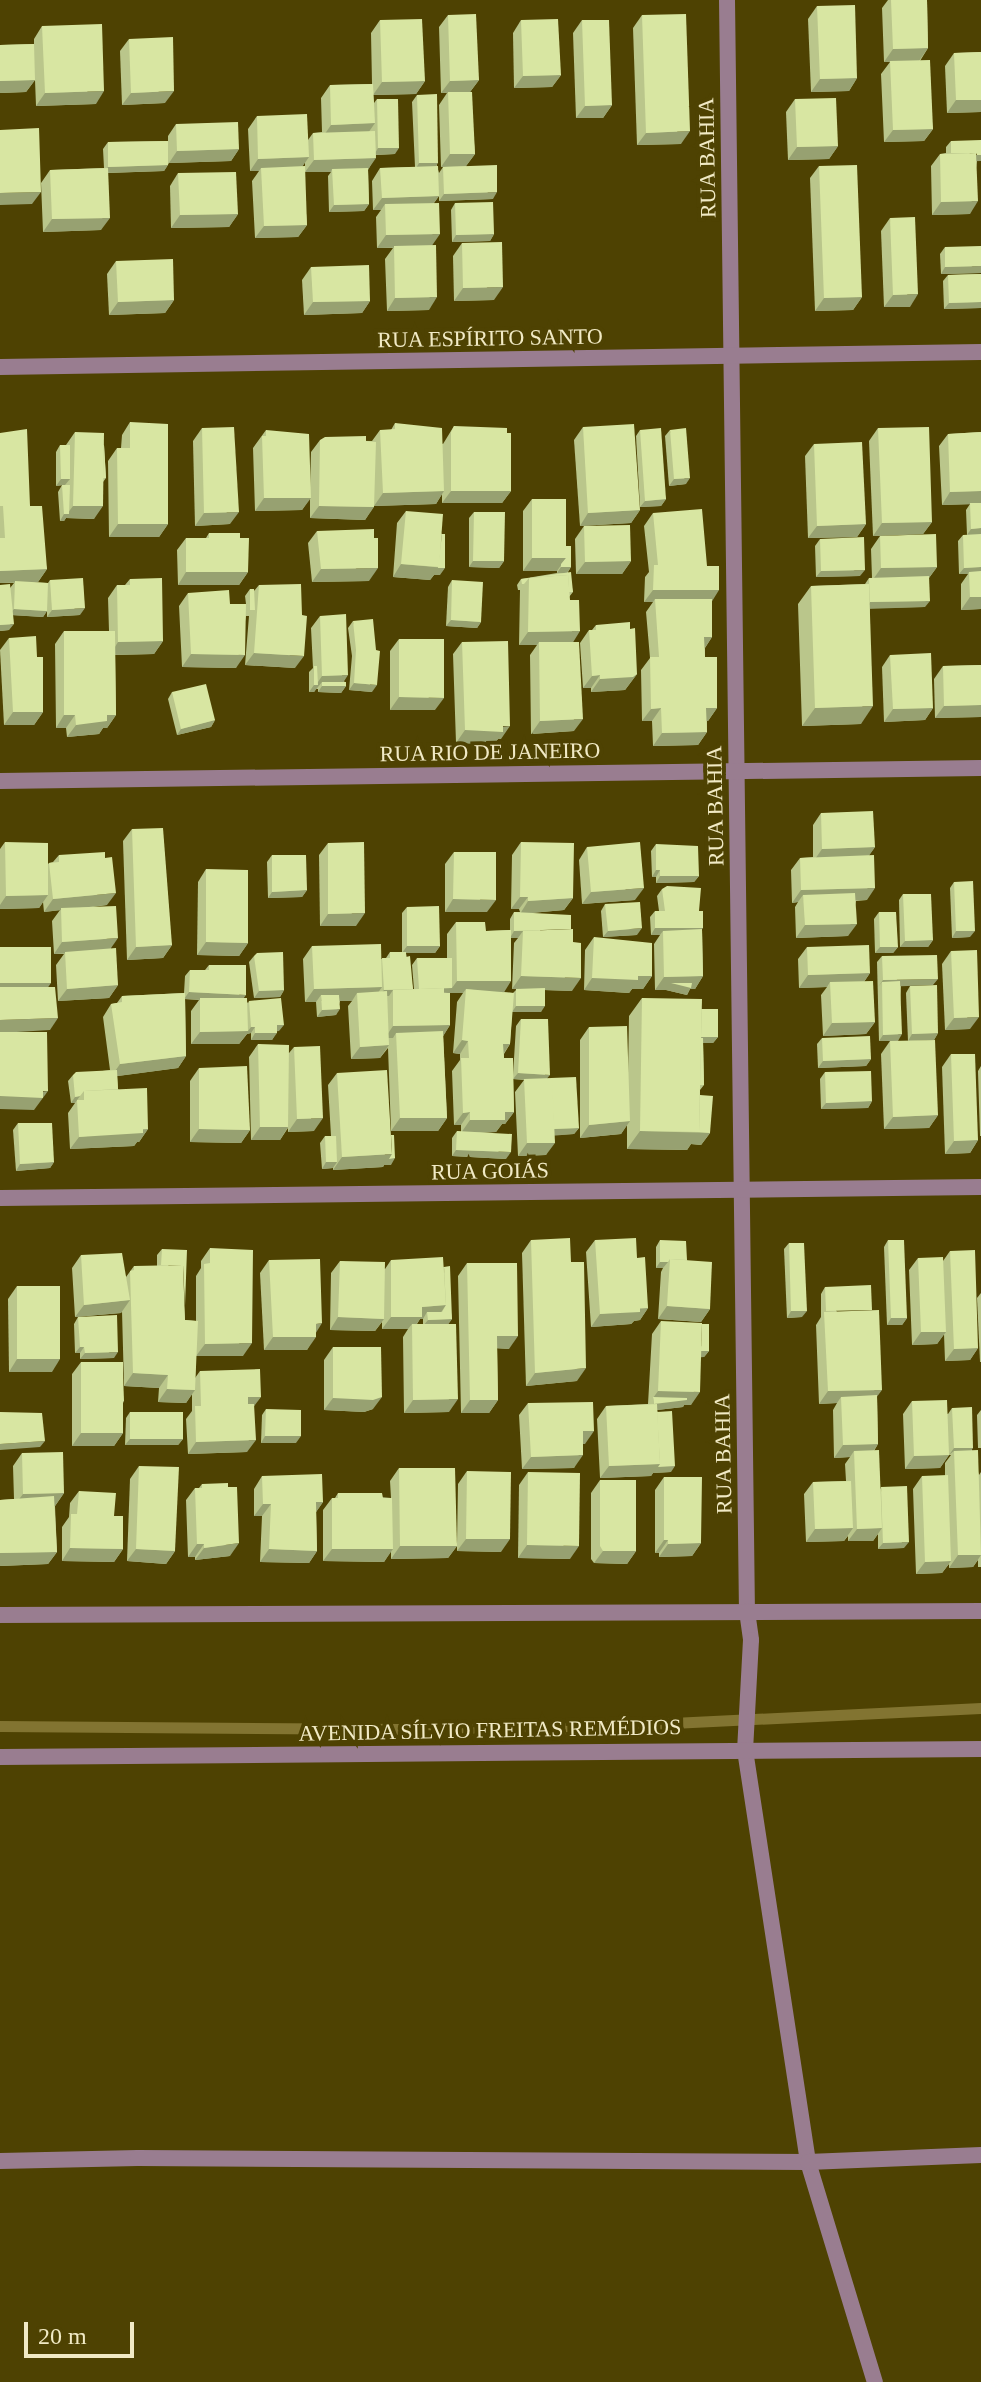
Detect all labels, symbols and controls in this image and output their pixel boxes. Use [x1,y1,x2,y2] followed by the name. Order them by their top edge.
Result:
[693,97,721,219] street label: RUA BAHIA
[377,323,603,353] street label: RUA ESPÍRITO SANTO
[379,737,601,767] street label: RUA RIO DE JANEIRO
[701,745,729,867] street label: RUA BAHIA
[430,1157,550,1185] street label: RUA GOIÁS
[709,1393,737,1515] street label: RUA BAHIA
[298,1713,682,1747] street label: AVENIDA SÍLVIO FREITAS REMÉDIOS
[28,2306,138,2356] scale bar
[38,2323,87,2349] text: 20 m

